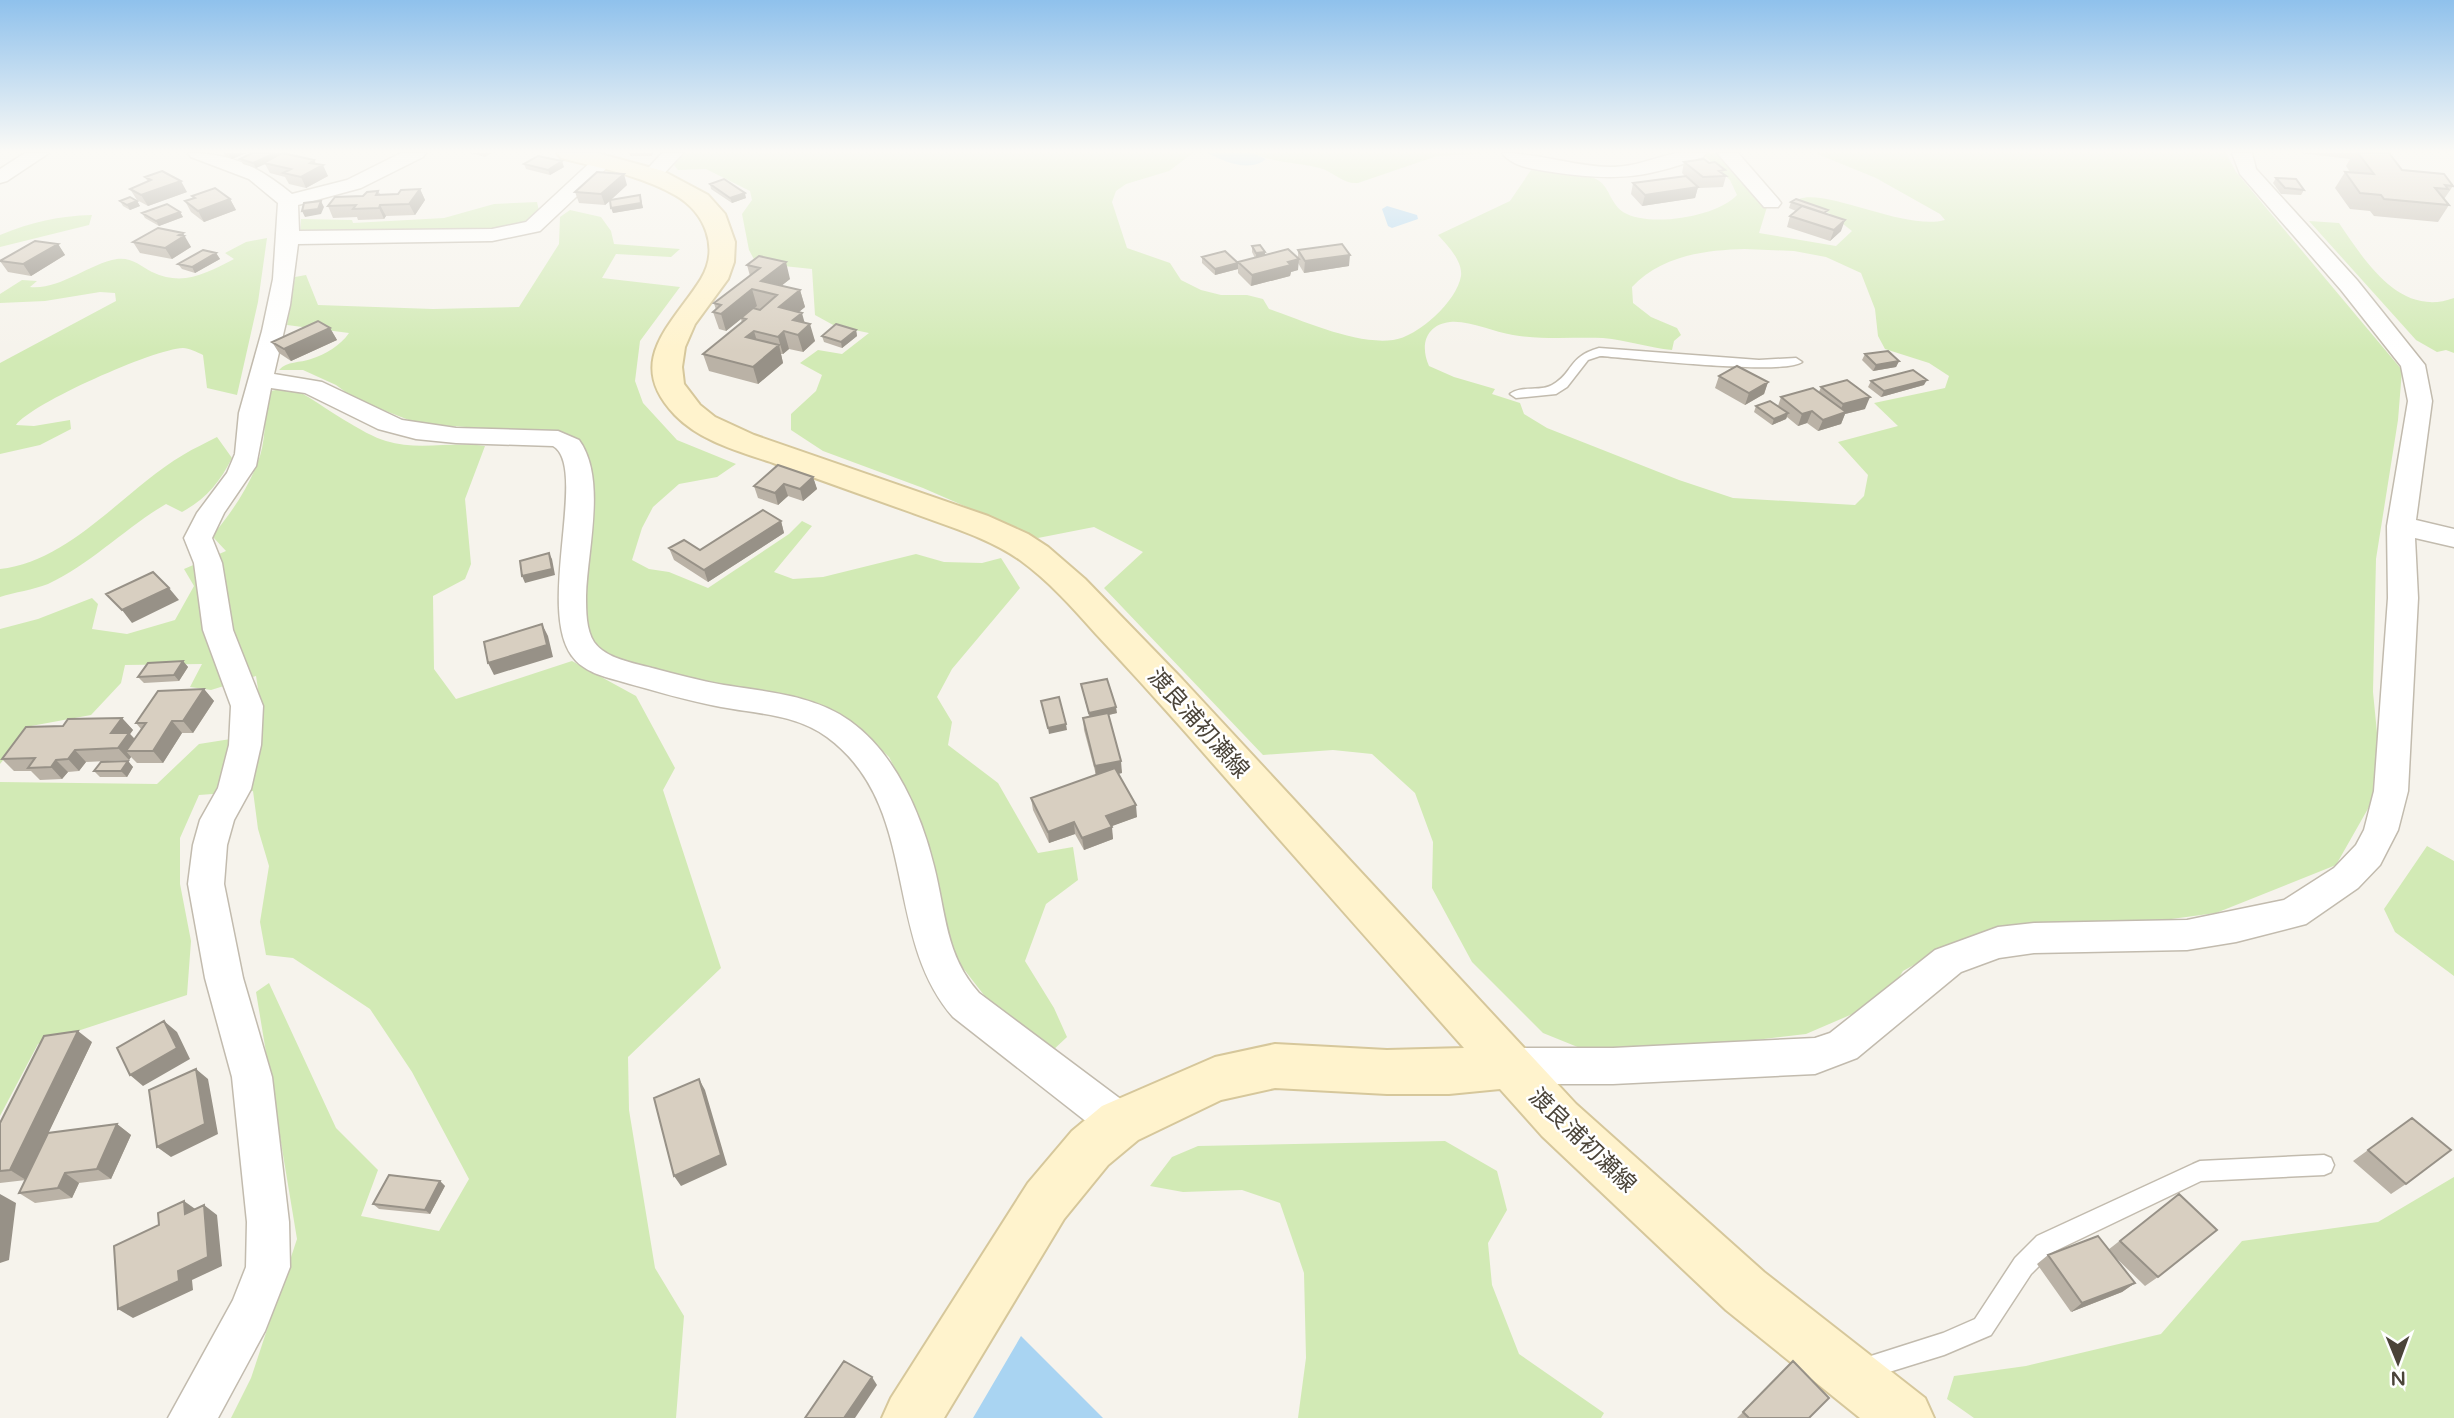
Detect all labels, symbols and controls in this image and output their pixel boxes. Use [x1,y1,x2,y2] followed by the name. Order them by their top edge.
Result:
[1142,663,1255,784] street label: 渡良浦初瀬線
[1523,1083,1642,1199] street label: 渡良浦初瀬線
[2363,1327,2433,1397] north arrow
[2390,1367,2406,1389] text: N

